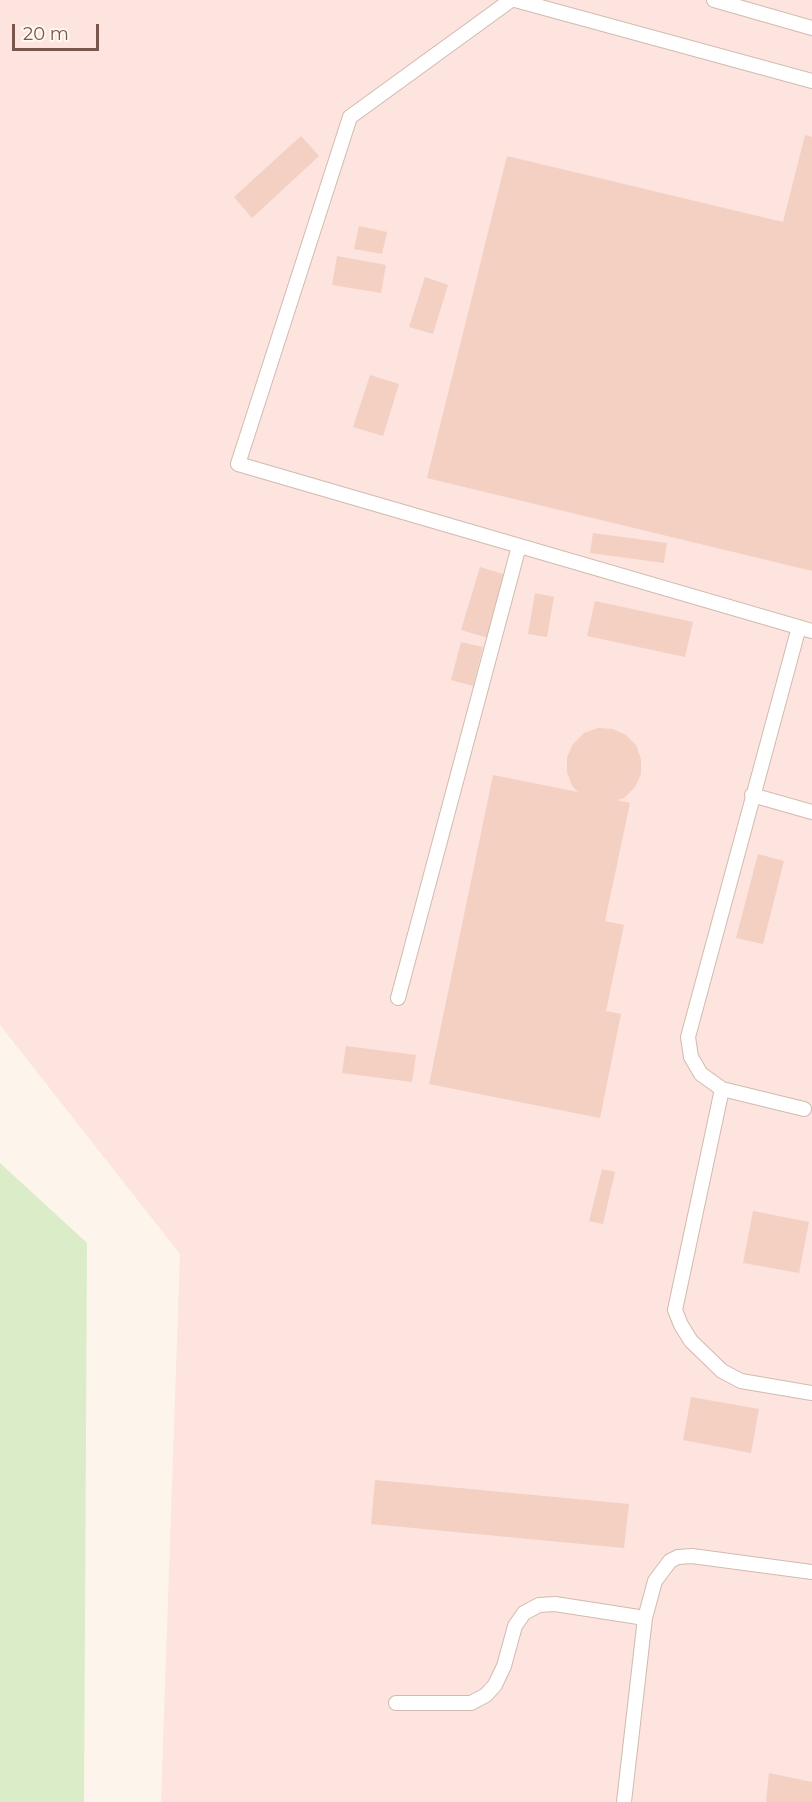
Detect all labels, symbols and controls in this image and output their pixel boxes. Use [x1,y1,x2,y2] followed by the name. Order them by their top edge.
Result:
[15,12,102,50] scale bar
[23,23,69,45] text: 20 m

